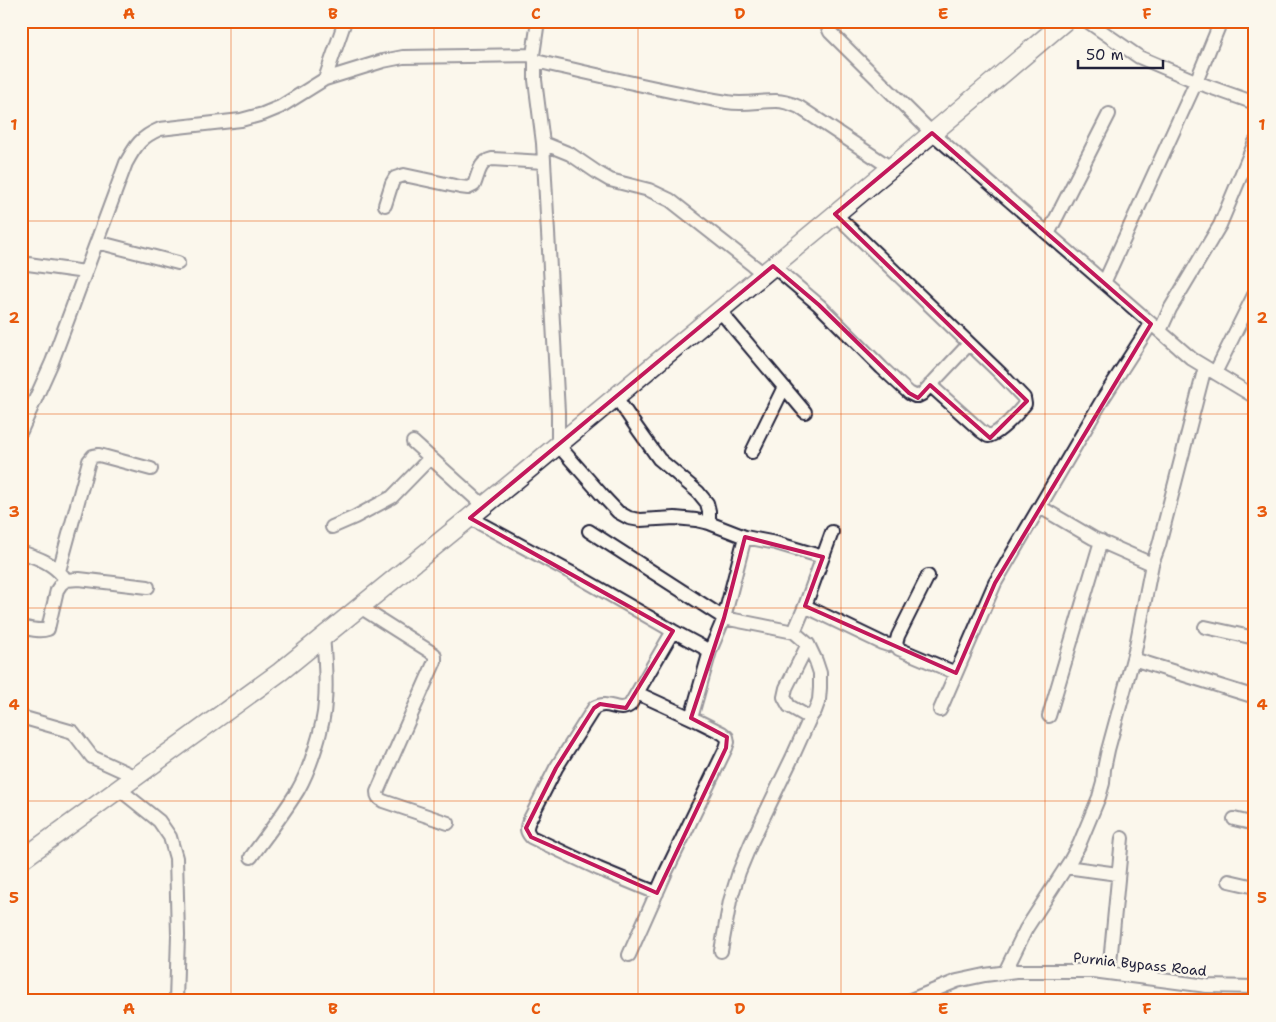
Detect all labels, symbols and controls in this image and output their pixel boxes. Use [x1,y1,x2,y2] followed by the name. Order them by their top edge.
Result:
[123,3,135,24] text: A
[328,3,338,24] text: B
[531,3,541,24] text: C
[734,3,746,24] text: D
[938,3,948,24] text: E
[1142,3,1152,24] text: F
[1078,38,1164,70] scale bar
[1086,45,1124,65] text: 50 m
[10,114,18,135] text: 1
[1258,114,1266,135] text: 1
[8,307,20,328] text: 2
[1256,307,1268,328] text: 2
[8,501,20,522] text: 3
[1256,501,1268,522] text: 3
[8,694,20,715] text: 4
[1256,694,1268,715] text: 4
[9,887,19,908] text: 5
[1257,887,1267,908] text: 5
[1072,948,1208,980] street label: Purnia Bypass Road
[123,998,135,1019] text: A
[328,998,338,1019] text: B
[531,998,541,1019] text: C
[734,998,746,1019] text: D
[938,998,948,1019] text: E
[1142,998,1152,1019] text: F

